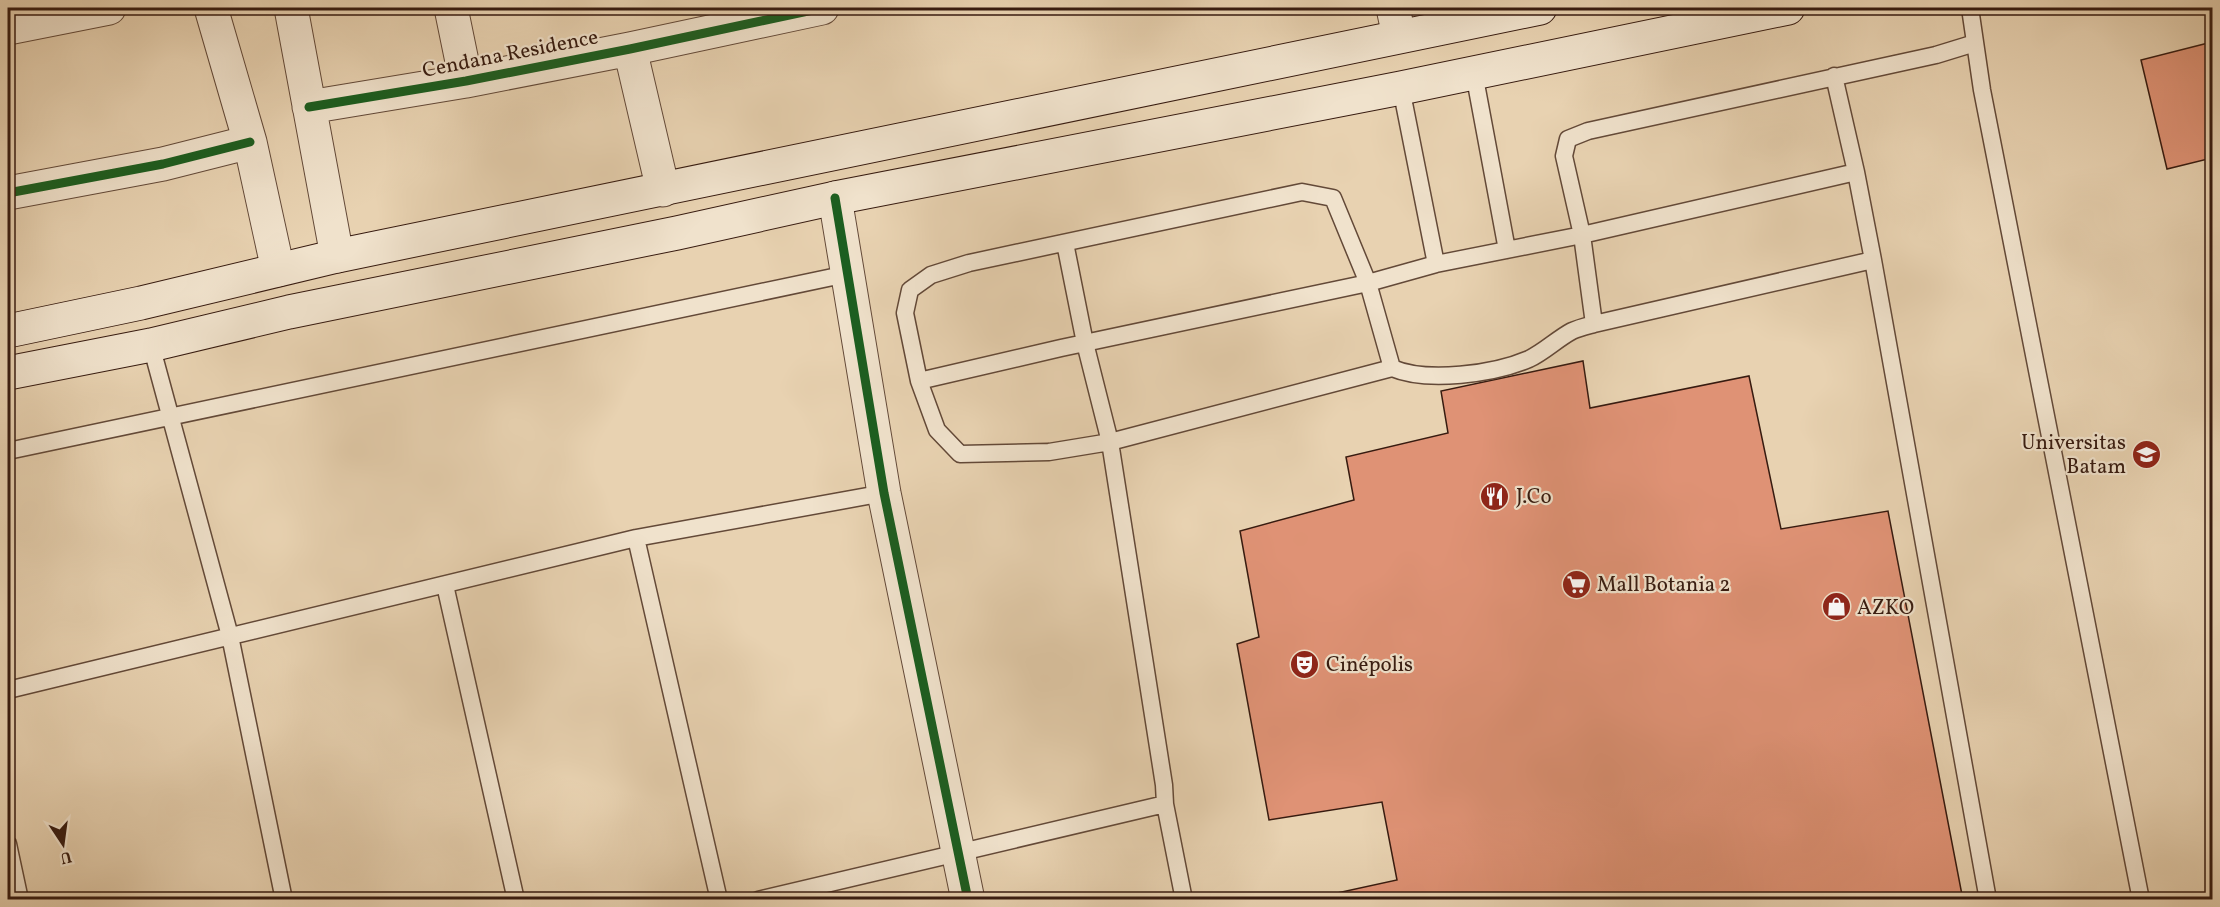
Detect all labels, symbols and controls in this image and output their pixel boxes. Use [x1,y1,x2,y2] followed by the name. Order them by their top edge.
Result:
[420,23,601,86] street label: Cendana Residence
[2021,429,2126,482] place label: Universitas Batam
[2131,438,2163,470] school or university icon: Universitas Batam
[1479,480,1511,512] restaurant icon: J.Co
[1516,483,1552,512] place label: J.Co
[1560,568,1592,600] supermarket icon: Mall Botania 2
[1597,571,1731,600] place label: Mall Botania 2
[1820,591,1852,623] shop icon: AZKO
[1857,594,1914,623] place label: AZKO
[1289,648,1321,680] theatre icon: Cinépolis
[1326,651,1413,680] place label: Cinépolis
[33,814,93,874] north arrow
[58,845,74,869] text: U

